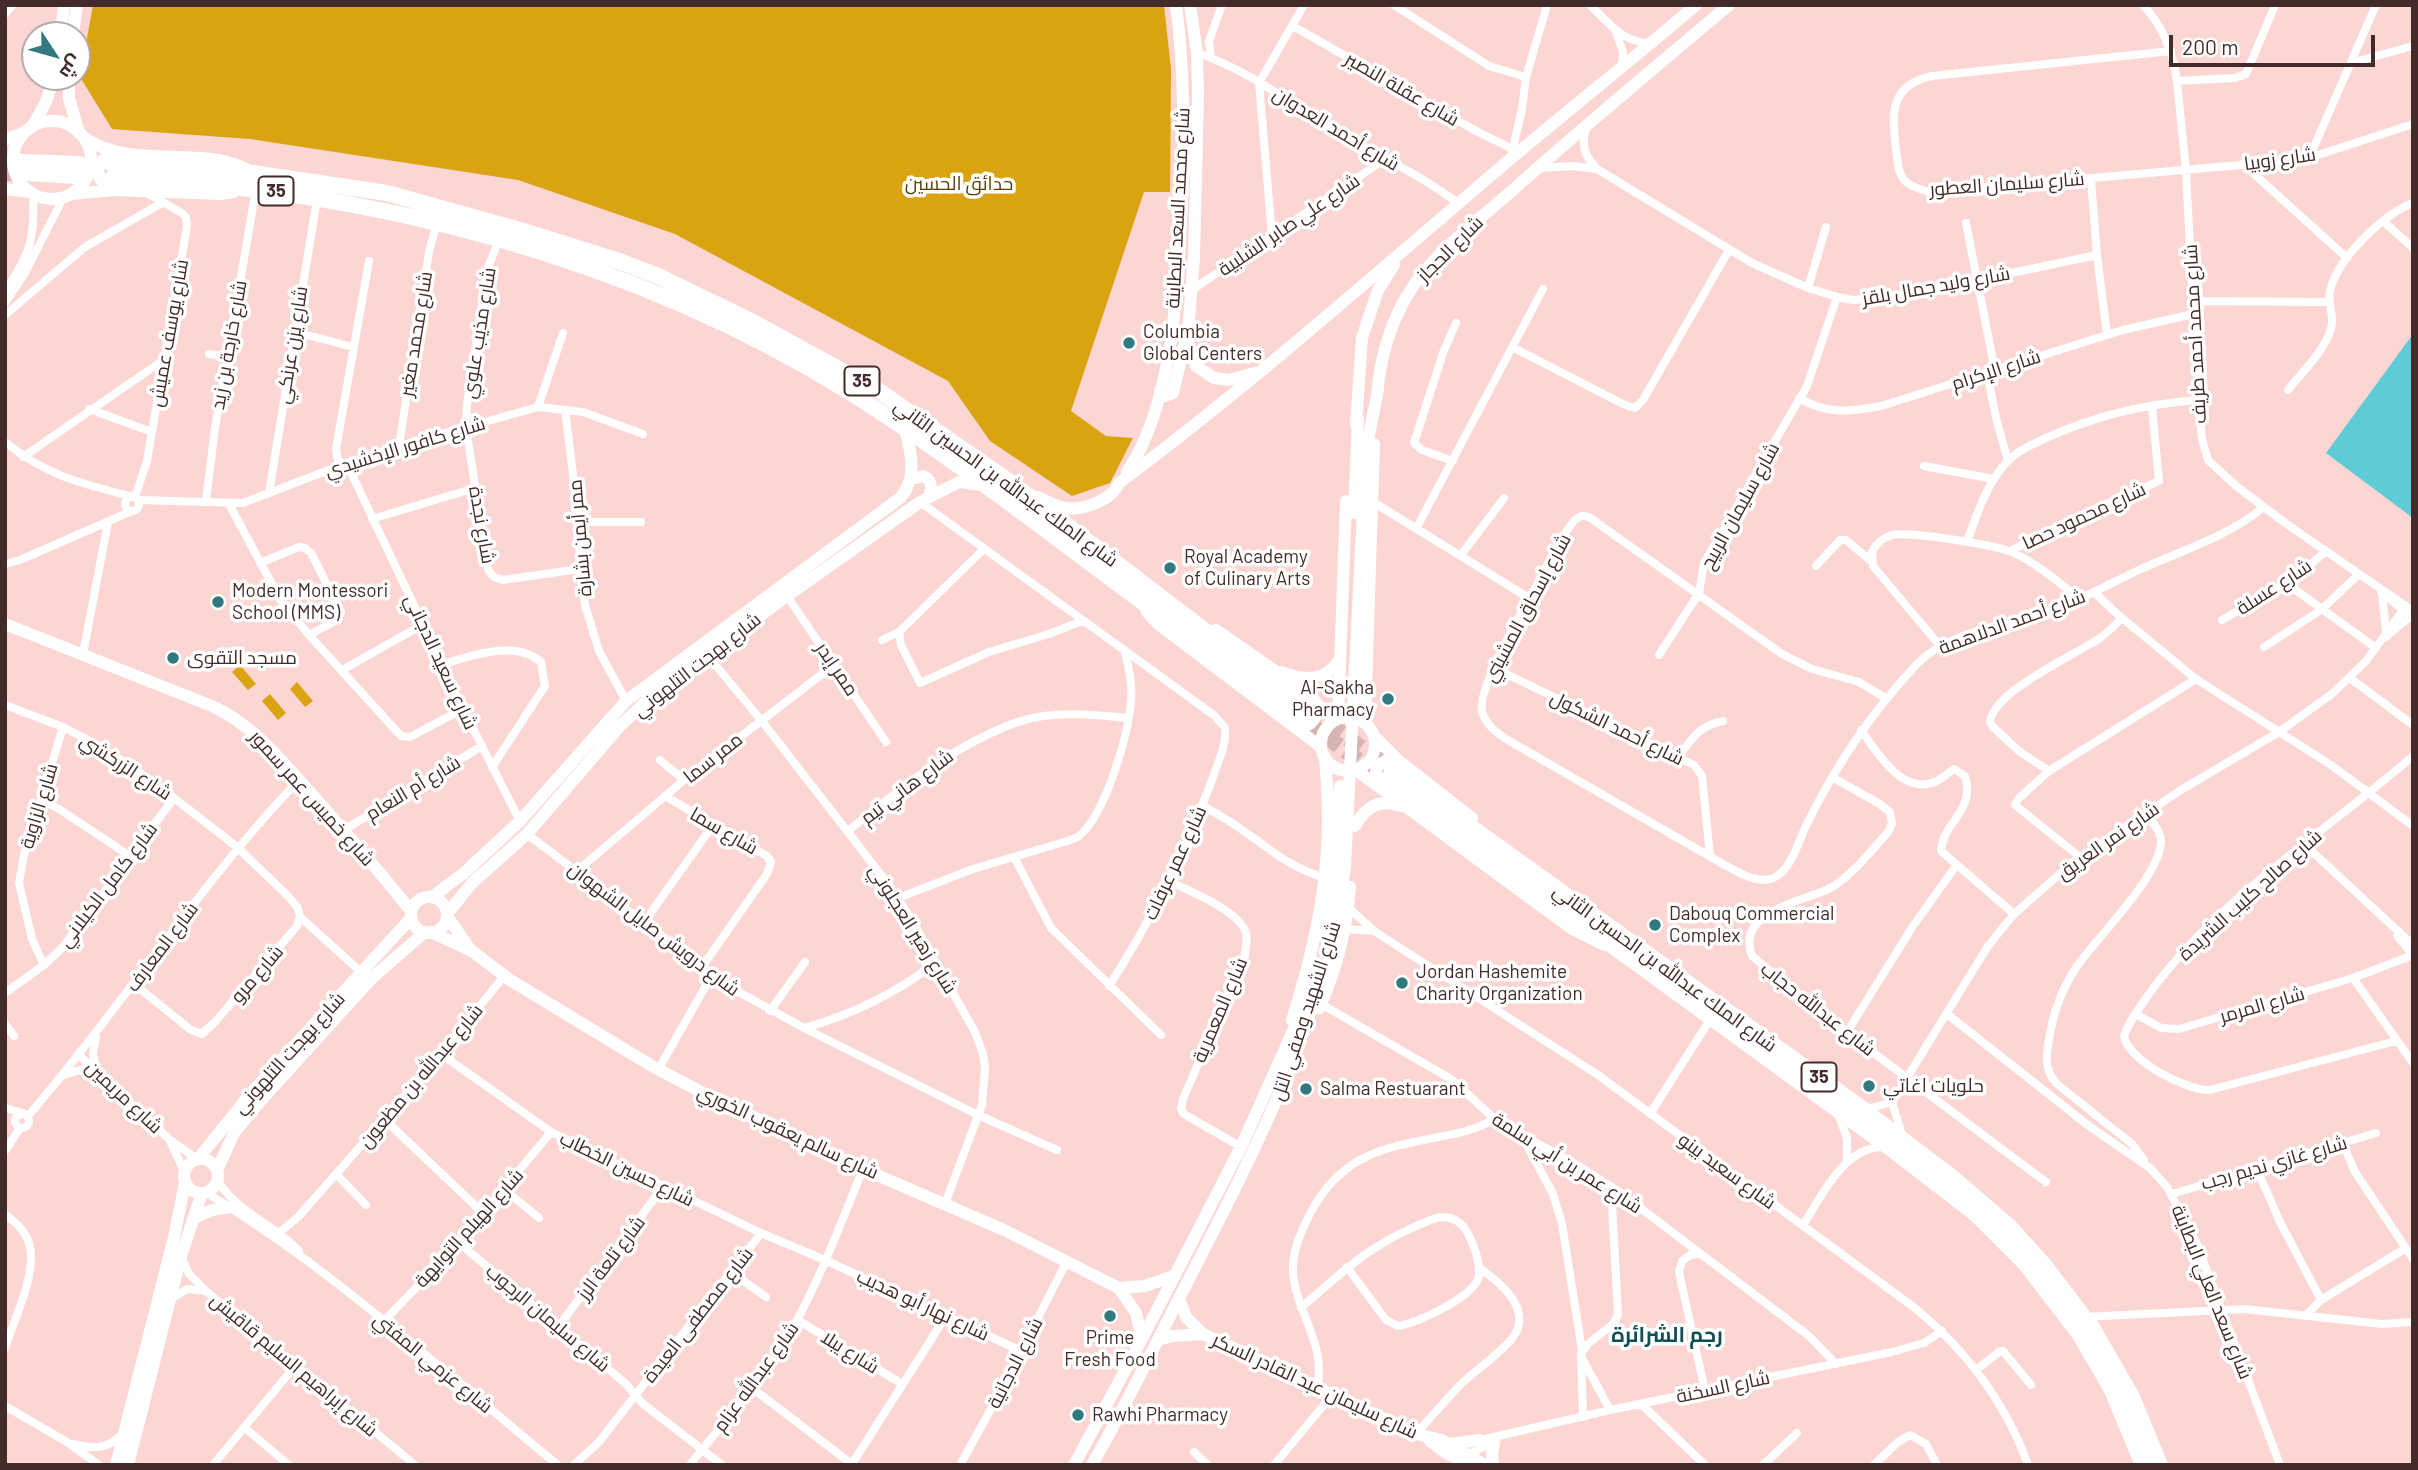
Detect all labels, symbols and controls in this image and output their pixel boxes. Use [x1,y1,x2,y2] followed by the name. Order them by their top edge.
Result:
[21,21,91,91] north arrow
[2173,21,2380,65] scale bar
[2182,34,2239,59] text: 200 m
[1341,47,1463,131] street label: شارع عقلة النصير
[55,51,88,84] text: ش
[1269,82,1403,176] street label: شارع أحمد العدوان
[1161,107,1195,309] street label: شارع محمد السعد البطاينة
[2243,143,2317,175] street label: شارع زوبيا
[1929,167,2085,201] street label: شارع سليمان العطور
[1214,169,1364,281] street label: شارع علي صابر الشلبية
[905,173,1013,195] park label: حدائق الحسين
[258,176,294,206] road number: 35
[1412,211,1488,287] street label: شارع الحجاز
[2179,244,2211,424] street label: شارع محمد أحمد طريف
[145,257,193,409] street label: شارع يوسف عميش
[1860,262,2012,310] street label: شارع وليد جمال بلقز
[457,266,501,400] street label: شارع مذيب علوي
[395,270,437,398] street label: شارع محمد مغير
[206,279,252,411] street label: شارع خارجة بن زيد
[271,284,313,406] street label: شارع يزن عرنكي
[1143,321,1262,365] place label: Columbia Global Centers
[1121,335,1137,351] marker: Columbia Global Centers
[1948,345,2044,395] street label: شارع الإكرام
[844,366,880,396] road number: 35
[890,394,1122,572] street label: شارع الملك عبدالله بن الحسين الثاني
[322,412,488,482] street label: شارع كافور الإخشيدي
[1696,439,1784,573] street label: شارع سليمان الربيح
[2019,477,2149,555] street label: شارع محمود حصا
[564,478,596,598] street label: ممر أيمن بشارة
[464,484,500,566] street label: شارع نجدة
[1478,530,1576,686] street label: شارع إسحاق المشيني
[1184,546,1310,590] place label: Royal Academy of Culinary Arts
[2232,554,2316,620] street label: شارع عسلة
[1162,560,1178,576] marker: Royal Academy of Culinary Arts
[232,580,388,624] place label: Modern Montessori School (MMS)
[1935,585,2089,659] street label: شارع أحمد الدلاهمة
[400,591,482,733] street label: شارع سعيد الدجاني
[210,594,226,610] marker: Modern Montessori School (MMS)
[628,608,766,722] street label: شارع بهجت التلهوني
[811,638,863,700] street label: ممر إبدر
[187,647,297,669] place label: مسجد التقوى
[165,650,181,666] marker: مسجد التقوى
[1292,677,1374,721] place label: Al-Sakha Pharmacy
[1546,686,1688,770] street label: شارع أحمد الشكول
[1380,691,1396,707] marker: Al-Sakha Pharmacy
[245,725,379,871] street label: شارع خميس عمر سمور
[679,728,747,788] street label: ممر سما
[76,729,176,805] street label: شارع الزركشي
[856,745,958,829] street label: شارع هاني تيم
[361,751,465,825] street label: شارع أم النعام
[15,761,63,851] street label: شارع الزاوية
[2052,797,2164,885] street label: شارع نمر العريق
[686,802,762,860] street label: شارع سما
[1139,802,1211,924] street label: شارع عمر عرفات
[54,818,162,952] street label: شارع كامل الكيلاني
[2174,825,2326,965] street label: شارع صالح كليب الشريدة
[564,857,744,1001] street label: شارع درويش صايل الشهوان
[864,860,962,998] street label: شارع زهير العجلوني
[1549,879,1781,1057] street label: شارع الملك عبدالله بن الحسين الثاني
[121,898,203,996] street label: شارع المعارف
[1669,903,1834,947] place label: Dabouq Commercial Complex
[1647,917,1663,933] marker: Dabouq Commercial Complex
[1266,918,1346,1104] street label: شارع الشهيد وصفي التل
[226,941,288,1007] street label: شارع مرو
[1188,954,1252,1066] street label: شارع المعمرية
[1756,957,1880,1061] street label: شارع عبدالله حجاب
[1416,961,1583,1005] place label: Jordan Hashemite Charity Organization
[1394,975,1410,991] marker: Jordan Hashemite Charity Organization
[2217,982,2307,1028] street label: شارع المرمر
[228,987,350,1119] street label: شارع بهجت التلهوني
[354,999,488,1153] street label: شارع عبدالله بن مظعون
[81,1056,167,1138] street label: شارع مريمين
[1801,1062,1836,1092] road number: 35
[1883,1075,1984,1097] place label: حلويات اغاتي
[1320,1078,1466,1100] place label: Salma Restuarant
[1861,1078,1877,1094] marker: حلويات اغاتي
[694,1080,882,1184] street label: شارع سالم يعقوب الخوري
[1298,1081,1314,1097] marker: Salma Restuarant
[1488,1108,1646,1218] street label: شارع عمر بن أبي سلمة
[556,1127,698,1211] street label: شارع حسين الخطاب
[1674,1128,1780,1214] street label: شارع سعيد بينو
[2198,1131,2350,1195] street label: شارع غازي نديم رجب
[410,1164,528,1292] street label: شارع الهيلم التوايهة
[2167,1202,2257,1382] street label: شارع سعد العلي البطاينة
[572,1211,650,1305] street label: شارع تلعة الرز
[638,1243,758,1387] street label: شارع مصطفى العيدة
[481,1259,615,1377] street label: شارع سليمان الرجوب
[853,1264,993,1346] street label: شارع نهار أبو هديب
[206,1288,382,1442] street label: شارع إبراهيم السليم قاقيش
[369,1308,497,1418] street label: شارع عزمي المفتي
[1102,1308,1118,1324] marker: Prime Fresh Food
[982,1314,1048,1412] street label: شارع الدجانية
[708,1318,804,1436] street label: شارع عبدالله عزام
[1611,1322,1723,1348] district label: رجم الشرائرة
[817,1325,883,1379] street label: شارع يبلا
[1064,1327,1156,1371] place label: Prime Fresh Food
[1209,1328,1421,1444] street label: شارع سليمان عبد القادر السكر
[1674,1366,1772,1408] street label: شارع السخنة
[1092,1404,1228,1426] place label: Rawhi Pharmacy
[1070,1407,1086,1423] marker: Rawhi Pharmacy

